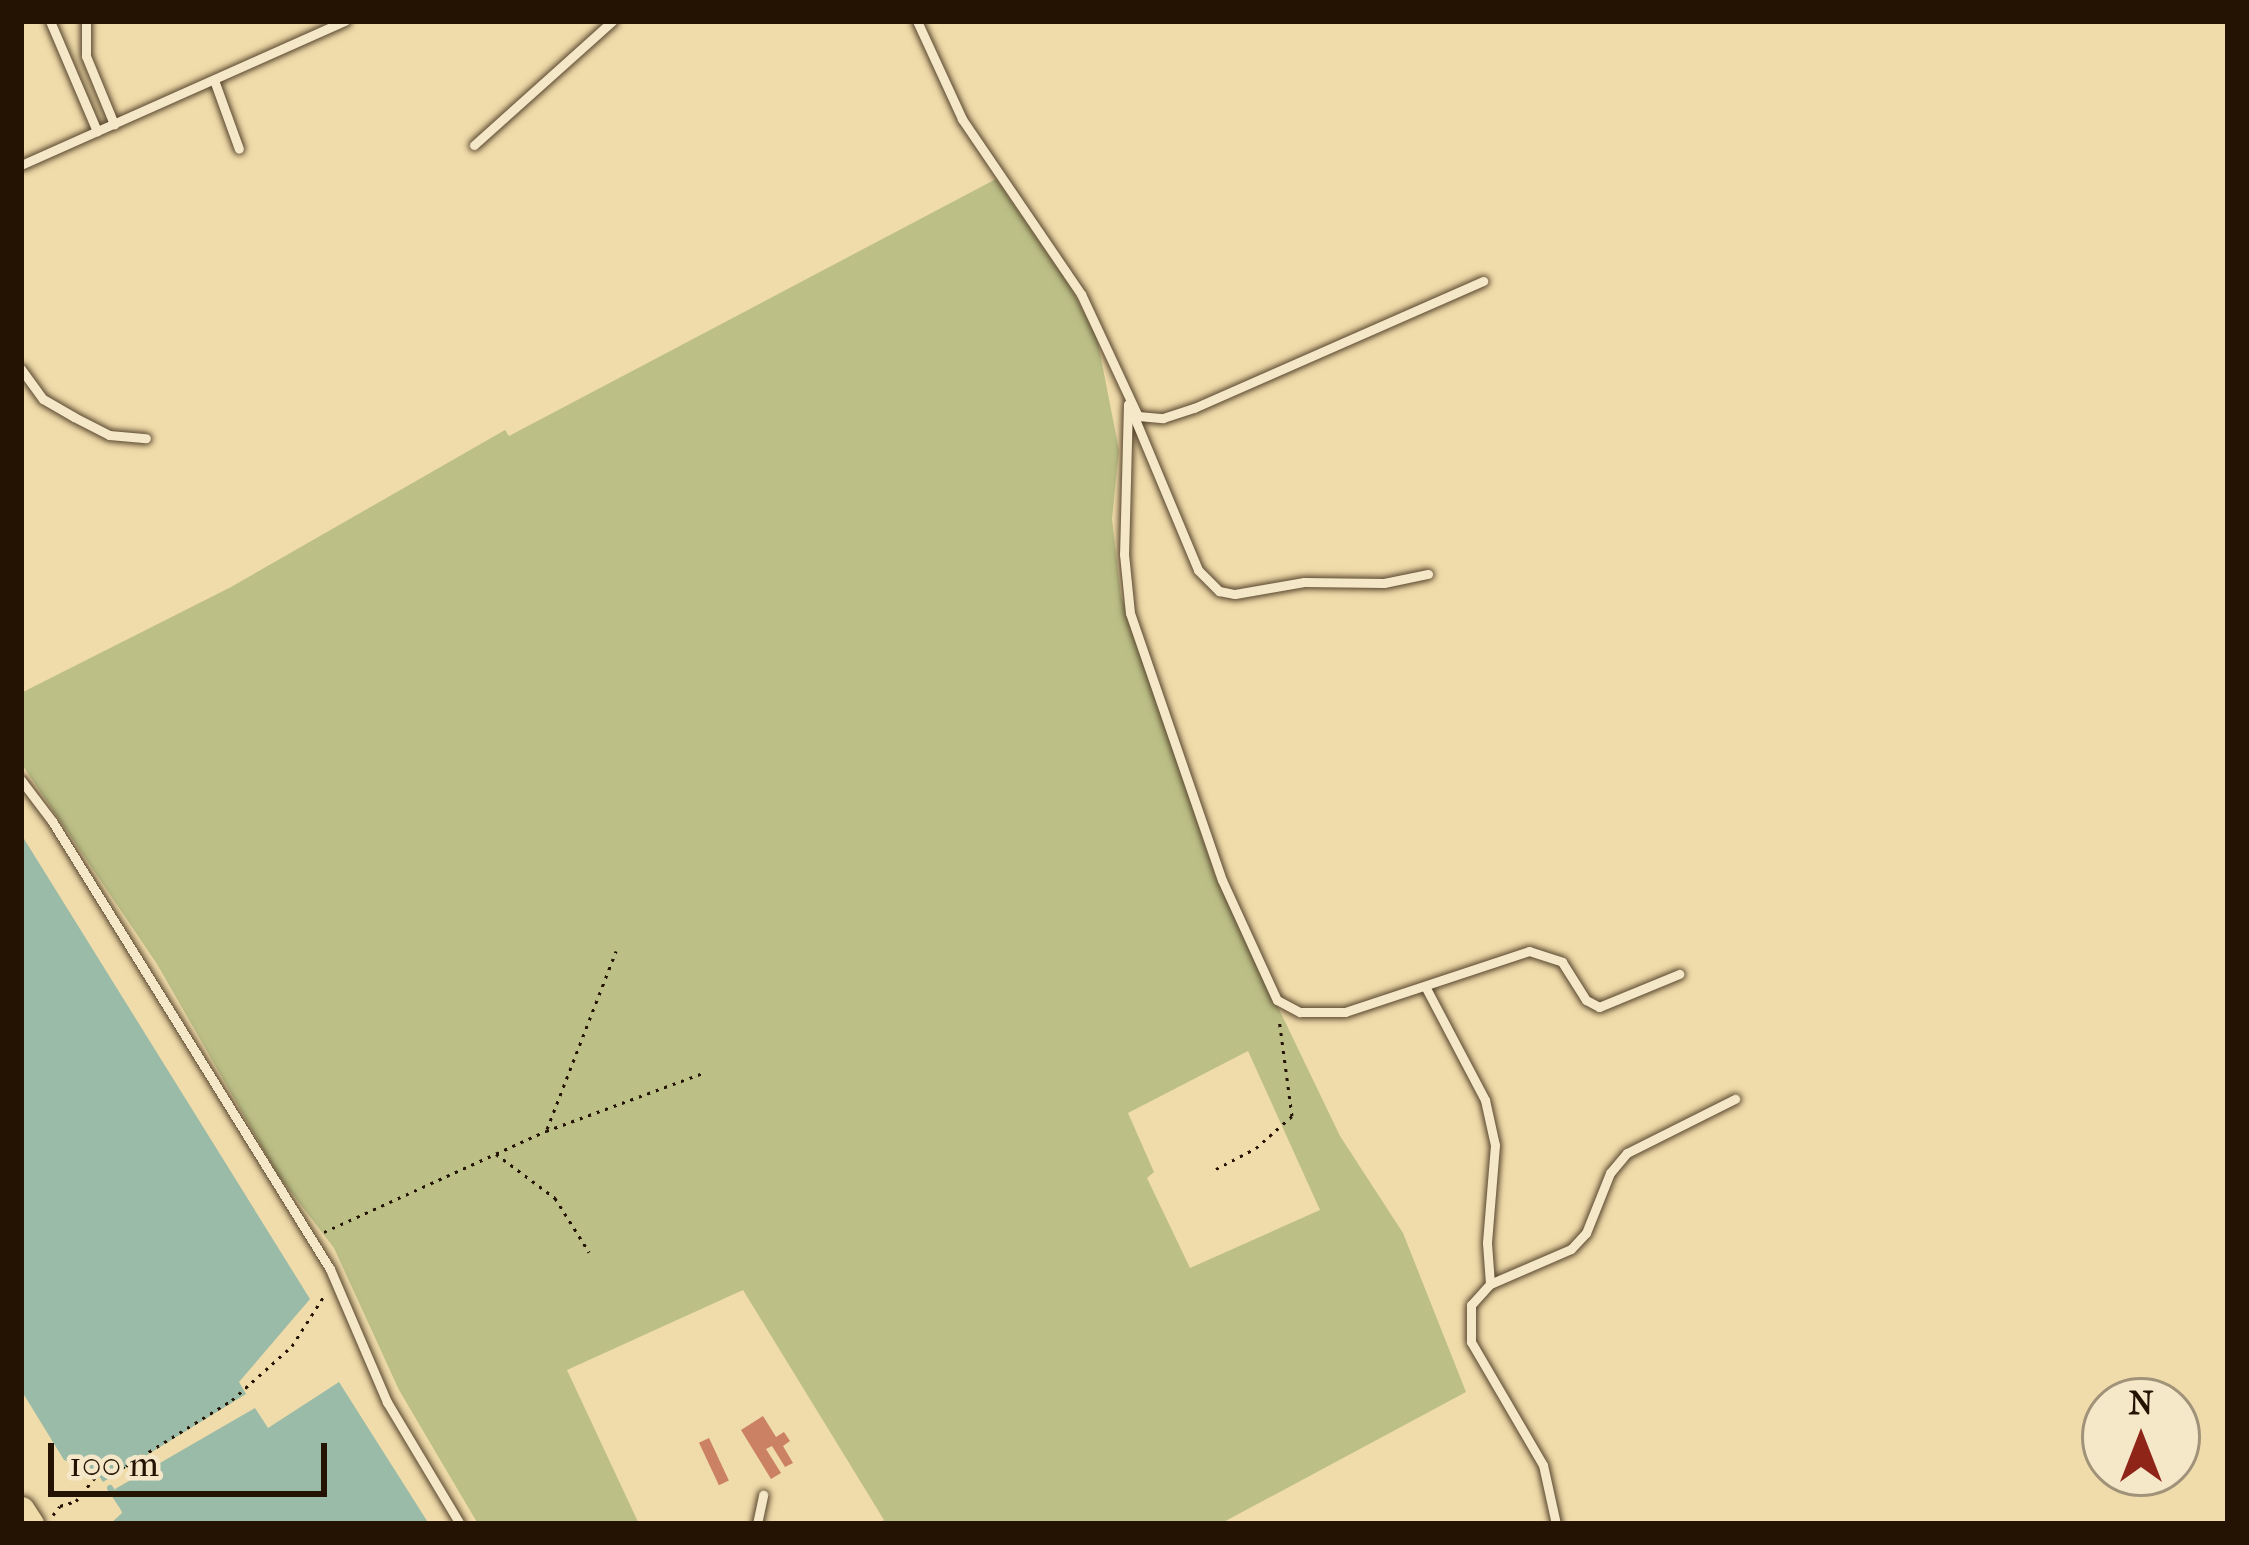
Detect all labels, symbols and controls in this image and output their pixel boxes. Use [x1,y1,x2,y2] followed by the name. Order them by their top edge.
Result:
[2081,1377,2201,1497] north arrow
[2128,1384,2154,1423] text: N
[54,1419,333,1493] scale bar
[69,1443,159,1485] text: 100 m

